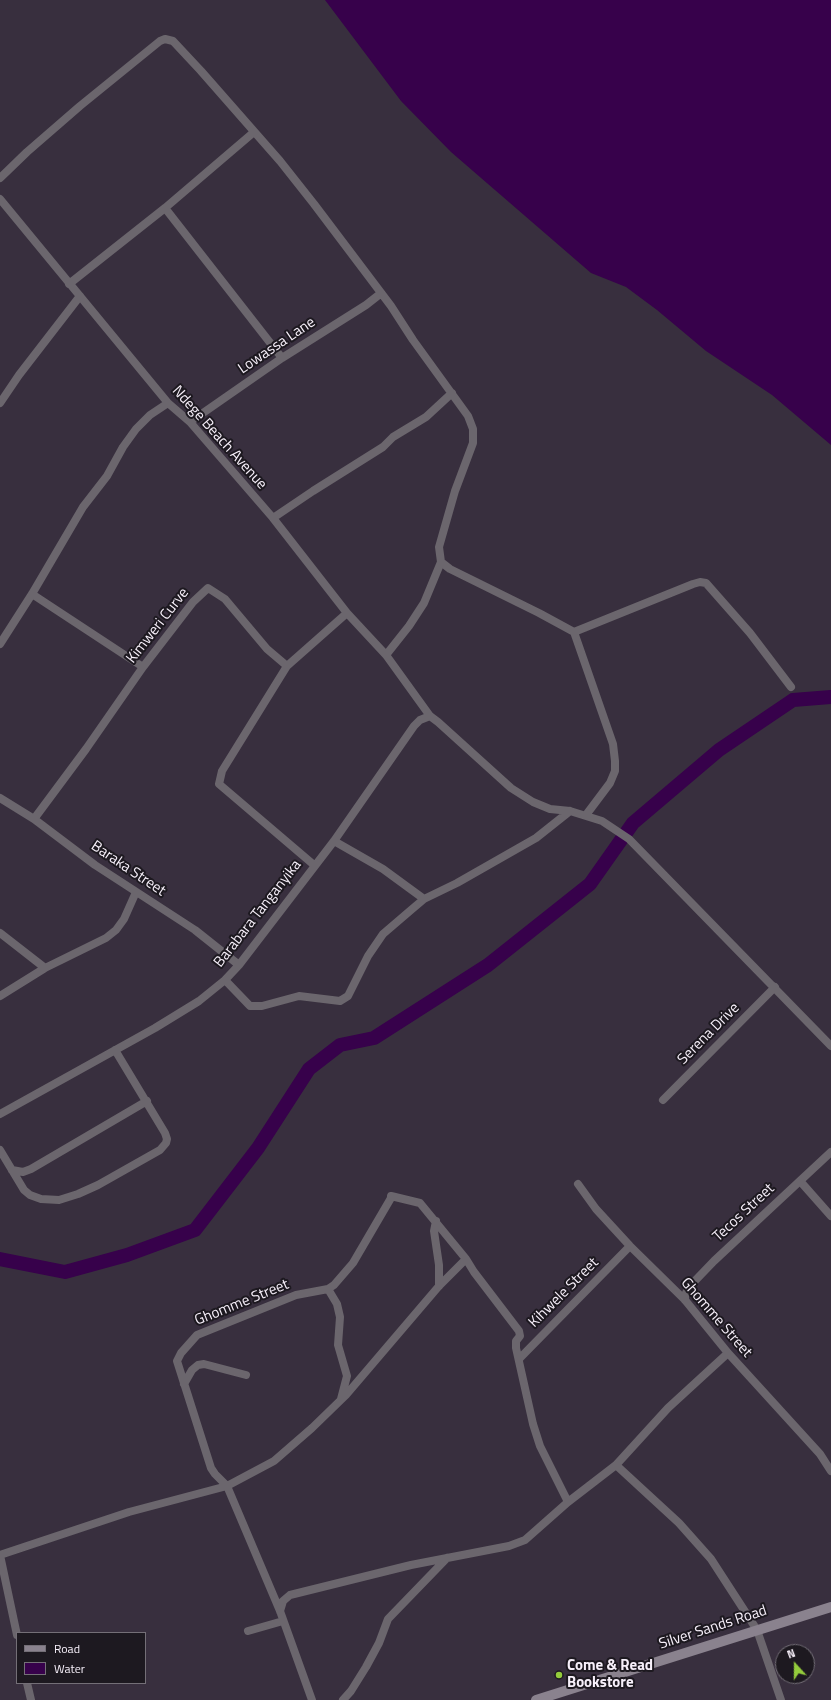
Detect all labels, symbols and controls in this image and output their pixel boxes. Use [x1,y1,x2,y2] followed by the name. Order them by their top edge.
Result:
[235,314,319,378] street label: Lowassa Lane
[168,382,270,494] street label: Ndege Beach Avenue
[123,585,193,667] street label: Kimweri Curve
[87,837,169,901] street label: Baraka Street
[210,857,306,971] street label: Barabara Tanganyika
[674,999,744,1069] street label: Serena Drive
[710,1180,778,1246] street label: Tecos Street
[525,1254,603,1332] street label: Kihwele Street
[676,1274,756,1362] street label: Ghomme Street
[192,1276,292,1330] street label: Ghomme Street
[657,1602,769,1654] street label: Silver Sands Road
[16,1632,146,1684] legend
[54,1639,80,1658] text: Road
[775,1644,815,1684] north arrow
[785,1645,797,1663] text: N
[567,1657,653,1692] place label: Come & Read Bookstore
[54,1659,85,1678] text: Water
[554,1670,564,1680] marker: Come & Read Bookstore

